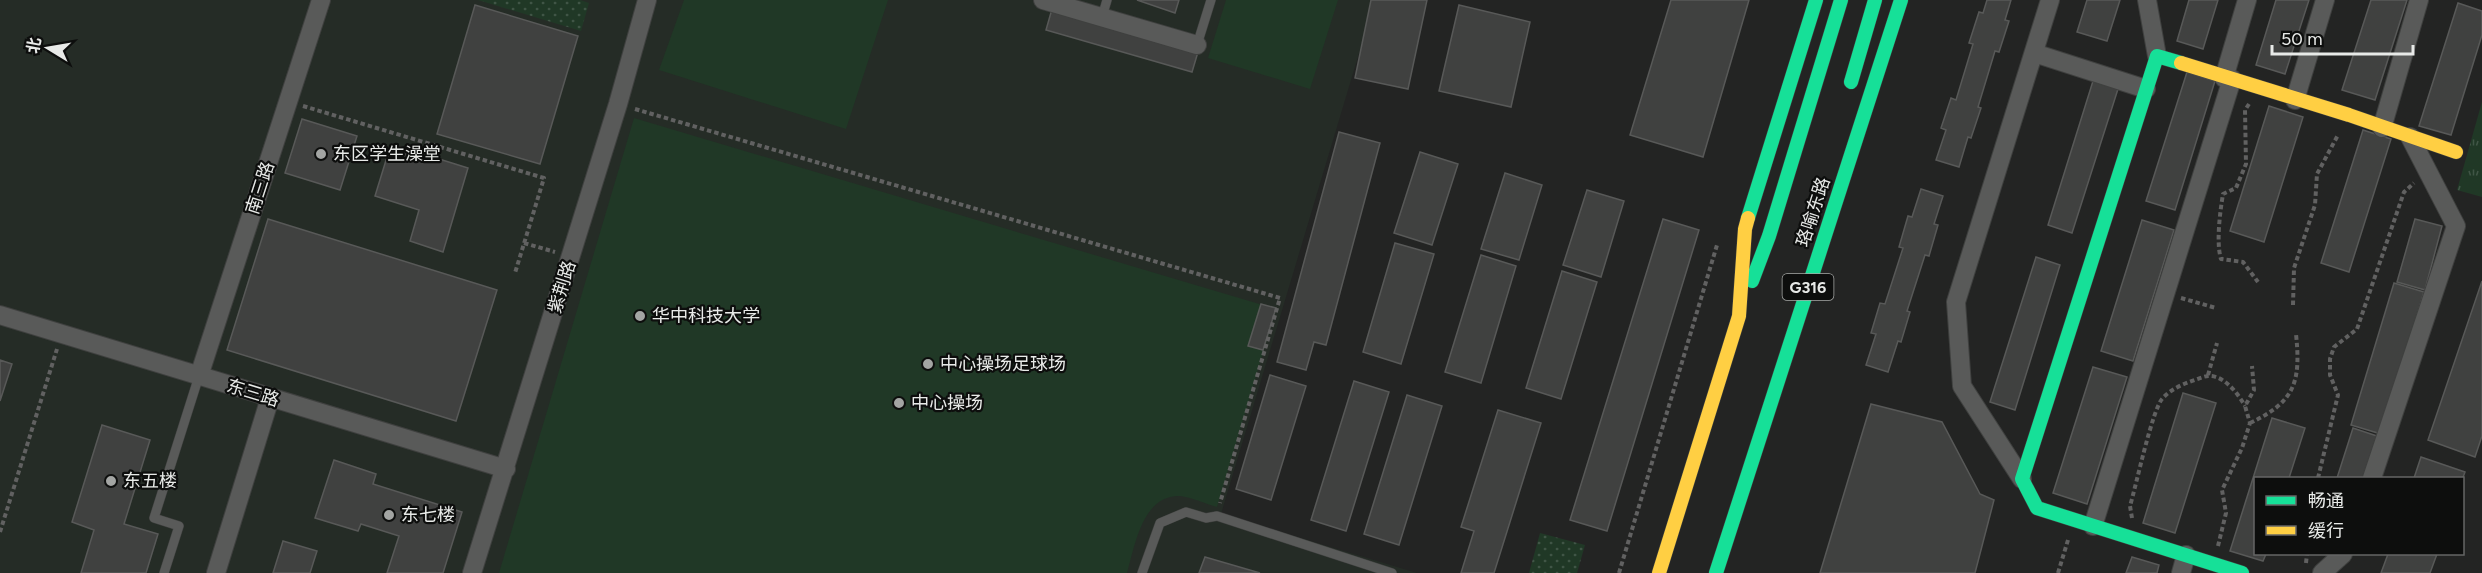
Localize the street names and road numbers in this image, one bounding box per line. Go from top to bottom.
street label: 南三路 [241,159,279,217]
street label: 珞喻东路 [1791,174,1835,250]
street label: 紫荆路 [544,258,580,316]
road number: G316 [1782,274,1834,300]
street label: 东三路 [224,375,282,411]

